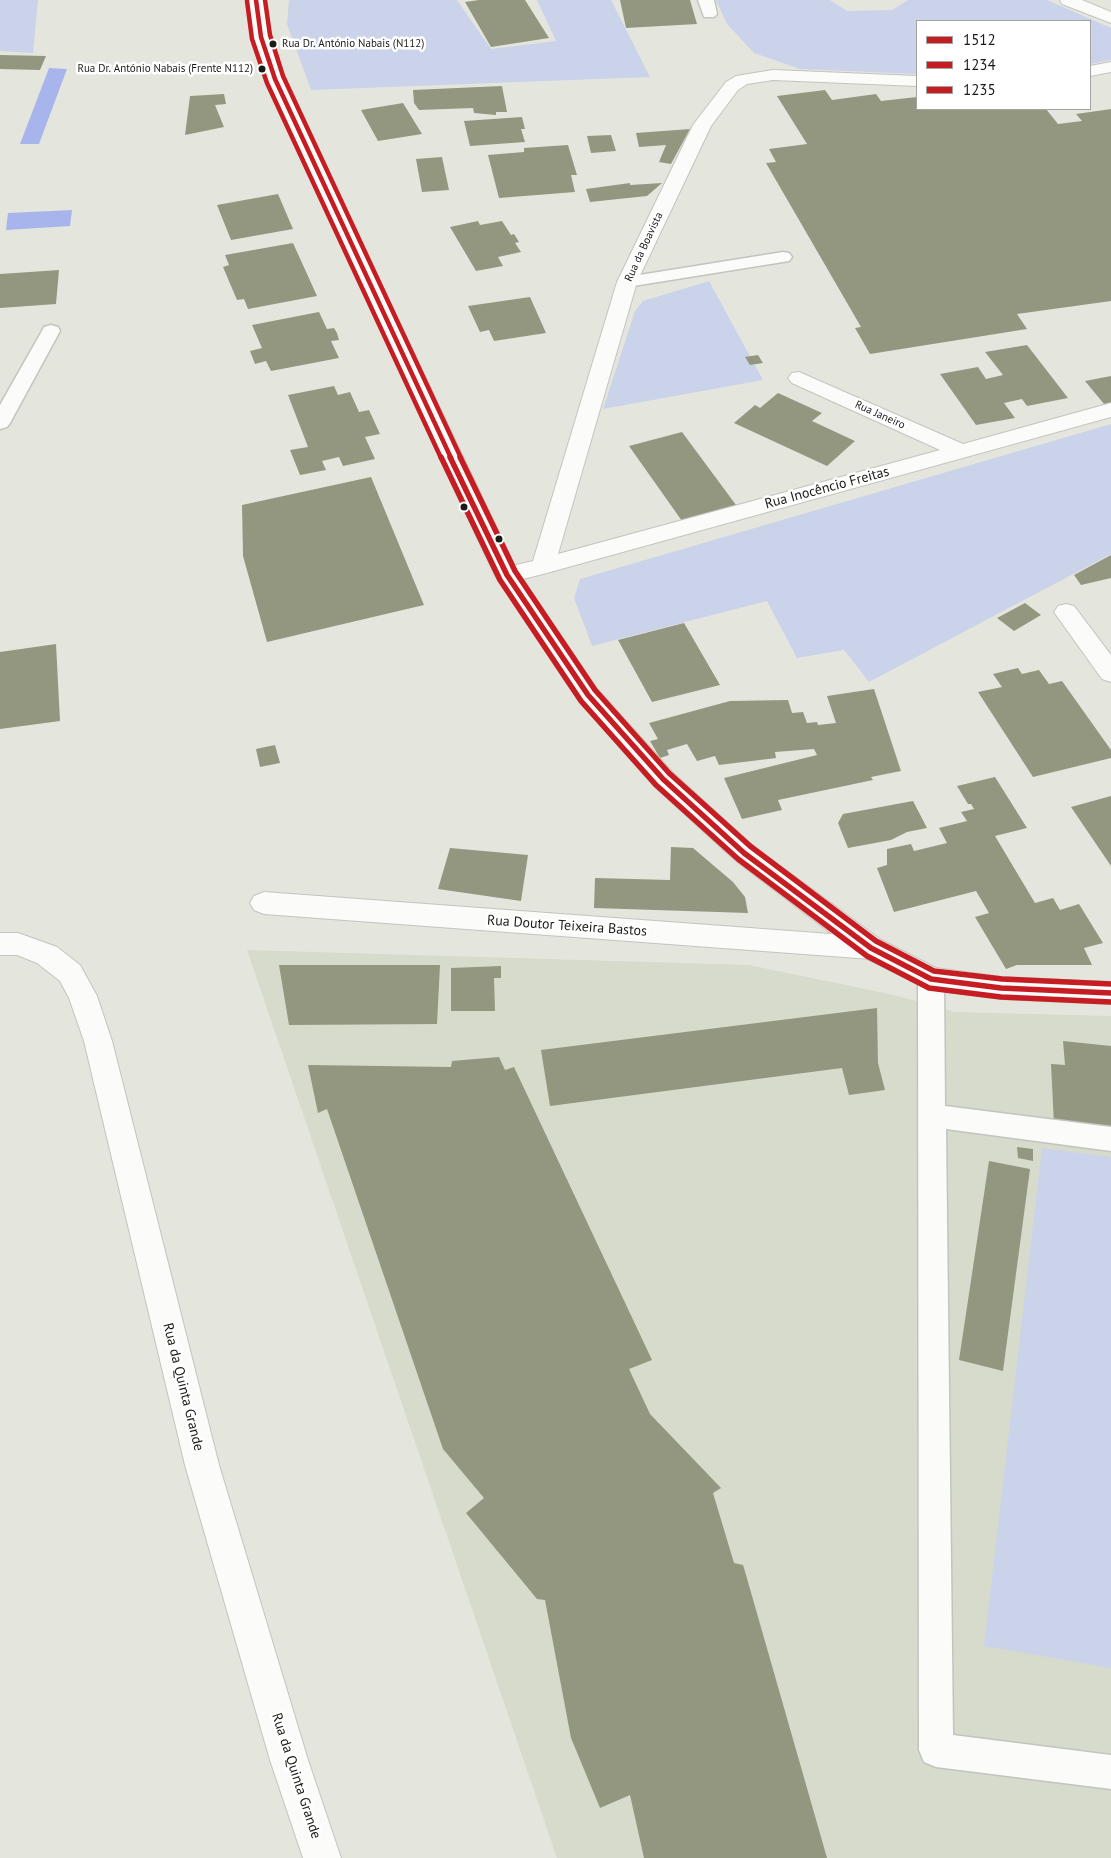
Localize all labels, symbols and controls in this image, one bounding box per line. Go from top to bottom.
legend [916,20,1091,110]
text: 1512 [963,30,996,49]
place label: Rua Dr. António Nabais (N112) [282,37,424,51]
marker: Rua Dr. António Nabais (N112) [268,39,278,49]
text: 1234 [963,55,996,74]
place label: Rua Dr. António Nabais (Frente N112) [77,62,253,76]
marker: Rua Dr. António Nabais (Frente N112) [257,64,267,74]
text: 1235 [963,80,996,99]
street label: Rua da Boavista [622,210,666,284]
street label: Rua Janeiro [853,398,907,432]
street label: Rua Inocêncio Freitas [763,463,891,513]
unlabelled marker [459,502,469,512]
unlabelled marker [494,534,504,544]
street label: Rua Doutor Teixeira Bastos [486,912,648,940]
street label: Rua da Quinta Grande [159,1321,207,1453]
street label: Rua da Quinta Grande [268,1711,324,1841]

